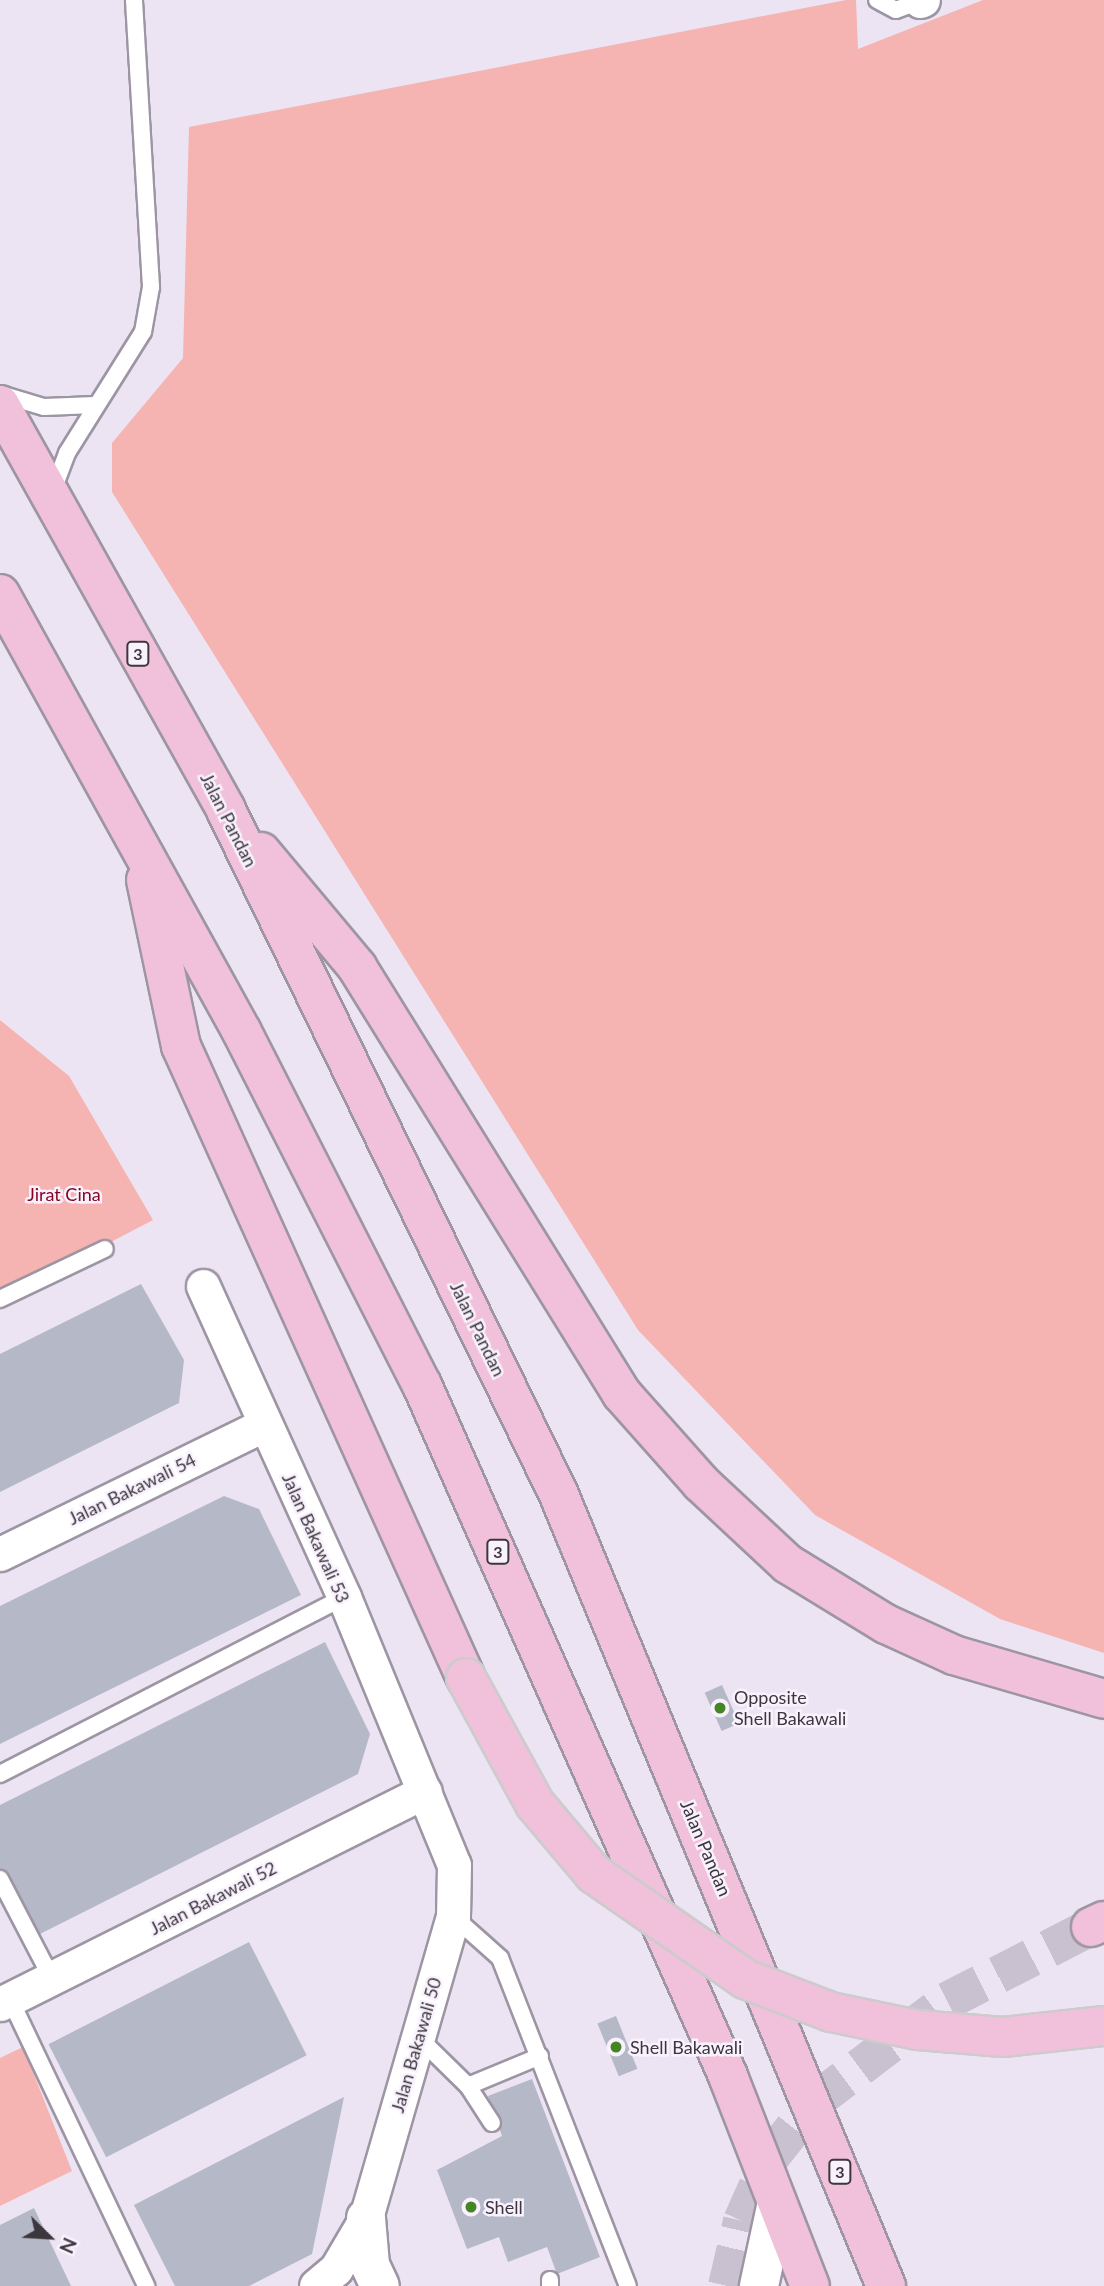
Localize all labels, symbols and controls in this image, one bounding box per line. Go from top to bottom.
road number: 3 [126,642,150,666]
street label: Jalan Pandan [196,769,262,871]
park label: Jirat Cina [27,1183,101,1205]
street label: Jalan Pandan [446,1278,510,1380]
street label: Jalan Bakawali 54 [65,1449,199,1529]
street label: Jalan Bakawali 53 [278,1470,354,1606]
road number: 3 [486,1540,510,1564]
place label: Opposite Shell Bakawali [734,1687,846,1730]
marker: Opposite Shell Bakawali [712,1700,728,1716]
street label: Jalan Pandan [676,1797,736,1899]
street label: Jalan Bakawali 52 [146,1857,280,1939]
street label: Jalan Bakawali 50 [386,1975,446,2115]
place label: Shell Bakawali [630,2036,742,2058]
marker: Shell Bakawali [608,2039,624,2055]
road number: 3 [828,2160,852,2184]
place label: Shell [485,2196,523,2218]
marker: Shell [463,2199,479,2215]
north arrow [14,2202,84,2272]
text: N [55,2234,82,2257]

